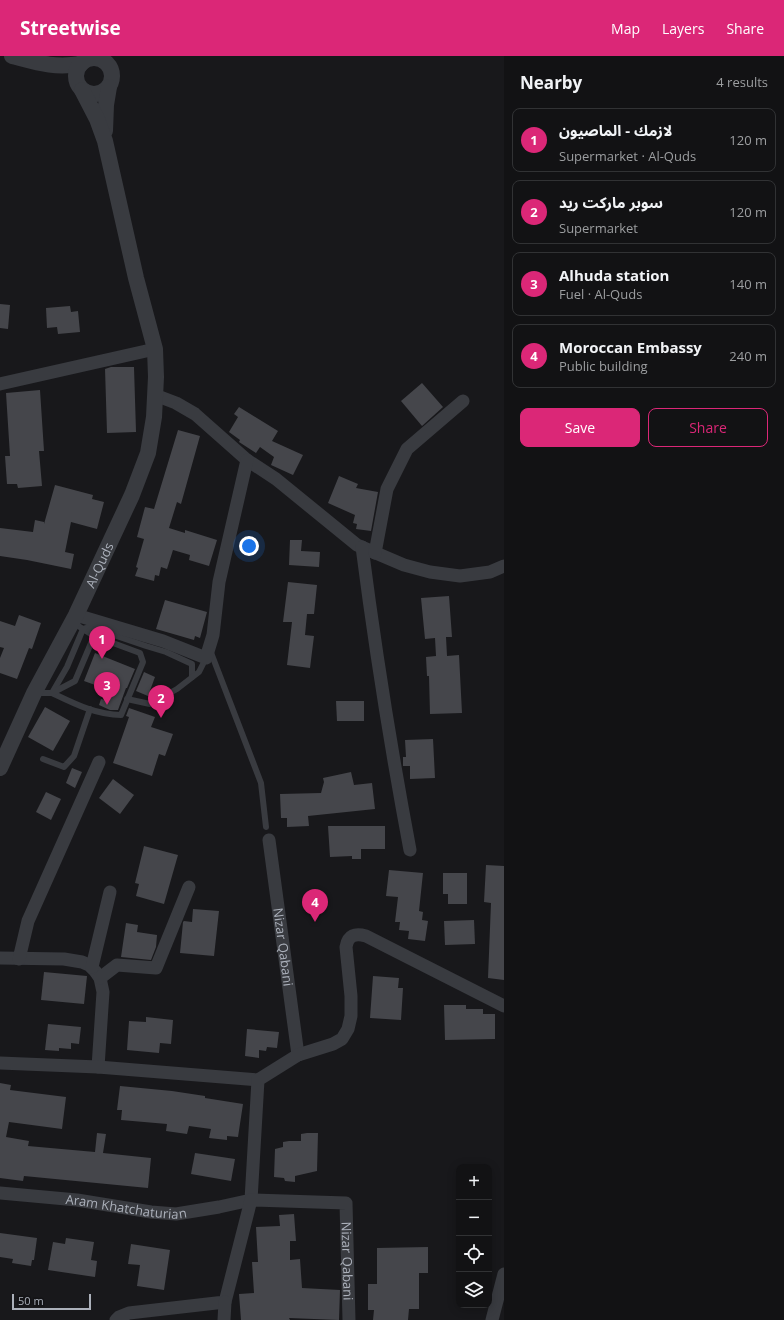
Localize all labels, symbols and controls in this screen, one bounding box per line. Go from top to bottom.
text: Streetwise [20,15,121,41]
text: Map [611,19,640,38]
text: Layers [662,19,704,38]
text: Share [726,19,764,38]
text: Nearby [520,71,582,94]
text: 4 results [716,73,768,91]
text: لازمك - الماصيون [559,120,672,140]
text: 1 [530,131,538,149]
text: 120 m [729,131,767,149]
text: Supermarket · Al-Quds [559,147,696,165]
text: سوبر ماركت ريد [559,192,663,212]
text: 2 [530,203,538,221]
text: 120 m [729,203,767,221]
text: Supermarket [559,219,638,237]
text: Alhuda station [559,265,669,285]
text: 3 [530,275,538,293]
text: 140 m [729,275,767,293]
text: Fuel · Al-Quds [559,285,642,303]
text: Moroccan Embassy [559,337,702,357]
text: 4 [530,347,538,365]
text: 240 m [729,347,767,365]
text: Public building [559,357,648,375]
button: Save [520,408,640,447]
button: Share [648,408,768,447]
your location [239,536,259,556]
street label: Al-Quds [81,540,118,591]
pin: 1 [89,626,115,659]
pin: 3 [94,672,120,705]
pin: 2 [148,685,174,718]
pin: 4 [302,889,328,922]
street label: Nizar Qabani [269,907,298,987]
map controls [456,1164,492,1308]
button: + [456,1164,492,1200]
street label: Aram Khatchaturian [65,1190,188,1223]
button: − [456,1200,492,1236]
street label: Nizar Qabani [337,1221,357,1301]
button: locate [456,1236,492,1272]
button: layers [456,1272,492,1308]
scale bar [12,1292,91,1311]
text: 50 m [18,1293,44,1308]

